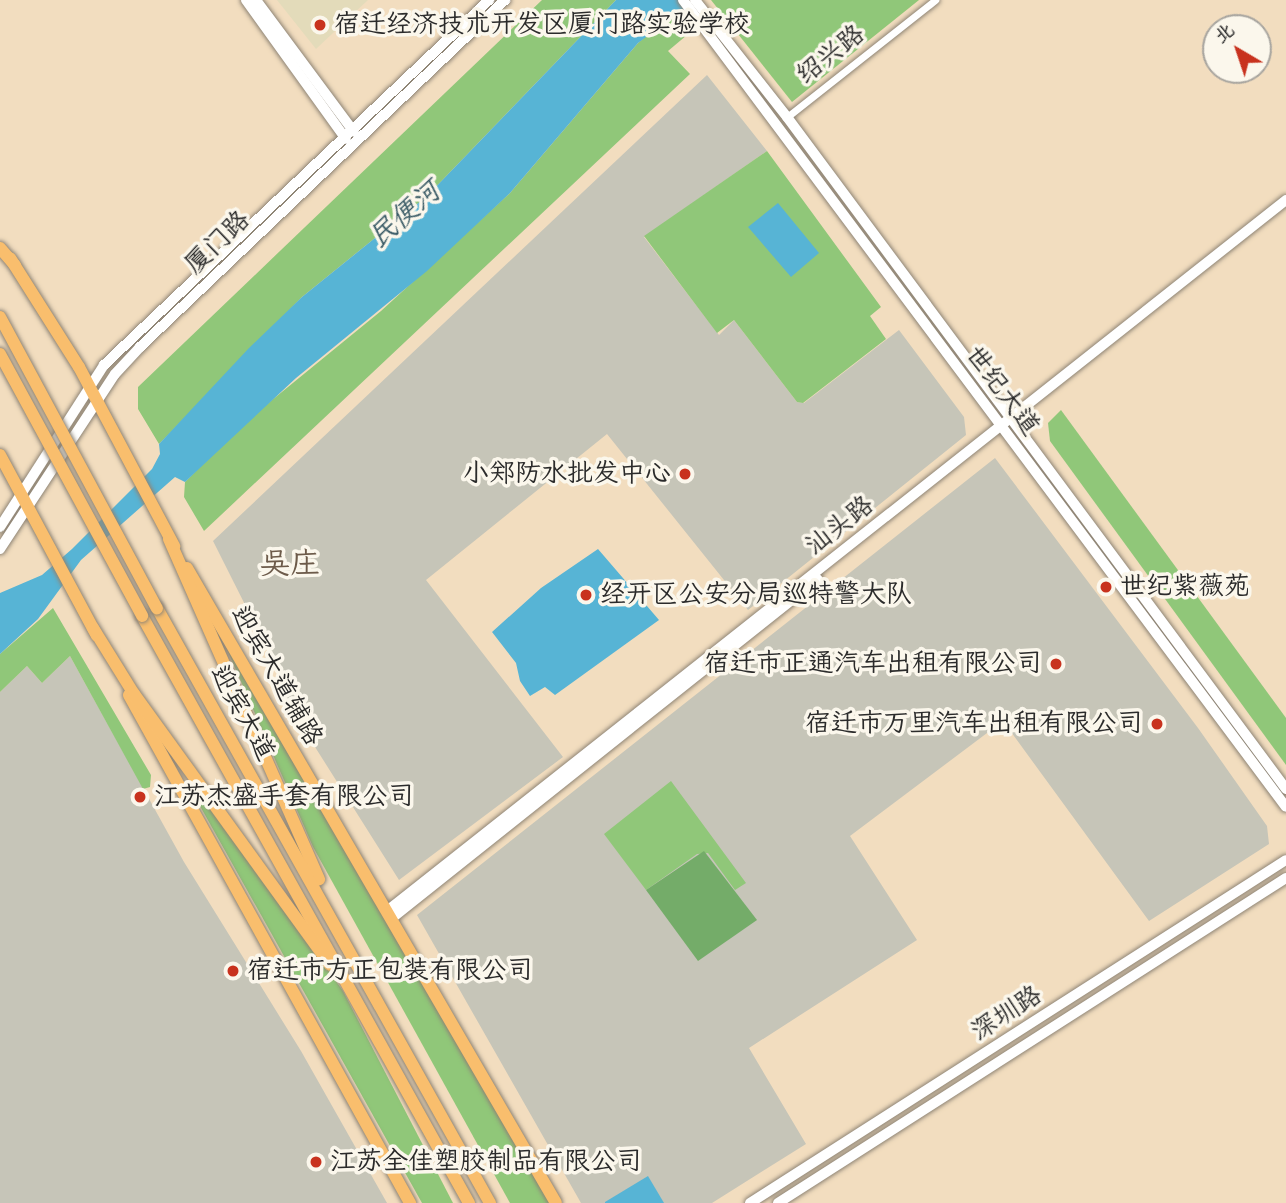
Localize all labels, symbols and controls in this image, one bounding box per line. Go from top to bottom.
place label: 宿迁经济技术开发区厦门路实验学校 [334,9,750,41]
north arrow [1202,14,1272,84]
marker: 宿迁经济技术开发区厦门路实验学校 [312,17,328,33]
text: 北 [1209,17,1241,50]
street label: 绍兴路 [791,19,871,91]
water label: 民便河 [362,175,448,255]
street label: 厦门路 [179,205,257,281]
street label: 世纪大道 [958,340,1046,442]
place label: 小郑防水批发中心 [463,458,671,490]
marker: 小郑防水批发中心 [677,466,693,482]
street label: 汕头路 [800,490,880,562]
district label: 吴庄 [260,546,320,582]
place label: 世纪紫薇苑 [1120,571,1250,603]
place label: 经开区公安分局巡特警大队 [600,579,912,611]
marker: 世纪紫薇苑 [1098,579,1114,595]
marker: 经开区公安分局巡特警大队 [578,587,594,603]
street label: 迎宾大道辅路 [223,601,329,751]
place label: 宿迁市正通汽车出租有限公司 [704,648,1042,680]
marker: 宿迁市正通汽车出租有限公司 [1048,656,1064,672]
street label: 迎宾大道 [203,660,281,766]
place label: 宿迁市万里汽车出租有限公司 [805,708,1143,740]
marker: 宿迁市万里汽车出租有限公司 [1149,716,1165,732]
place label: 江苏杰盛手套有限公司 [154,781,414,813]
marker: 江苏杰盛手套有限公司 [132,789,148,805]
place label: 宿迁市方正包装有限公司 [247,955,533,987]
marker: 宿迁市方正包装有限公司 [225,963,241,979]
street label: 深圳路 [966,980,1048,1048]
place label: 江苏全佳塑胶制品有限公司 [330,1146,642,1178]
marker: 江苏全佳塑胶制品有限公司 [308,1154,324,1170]

